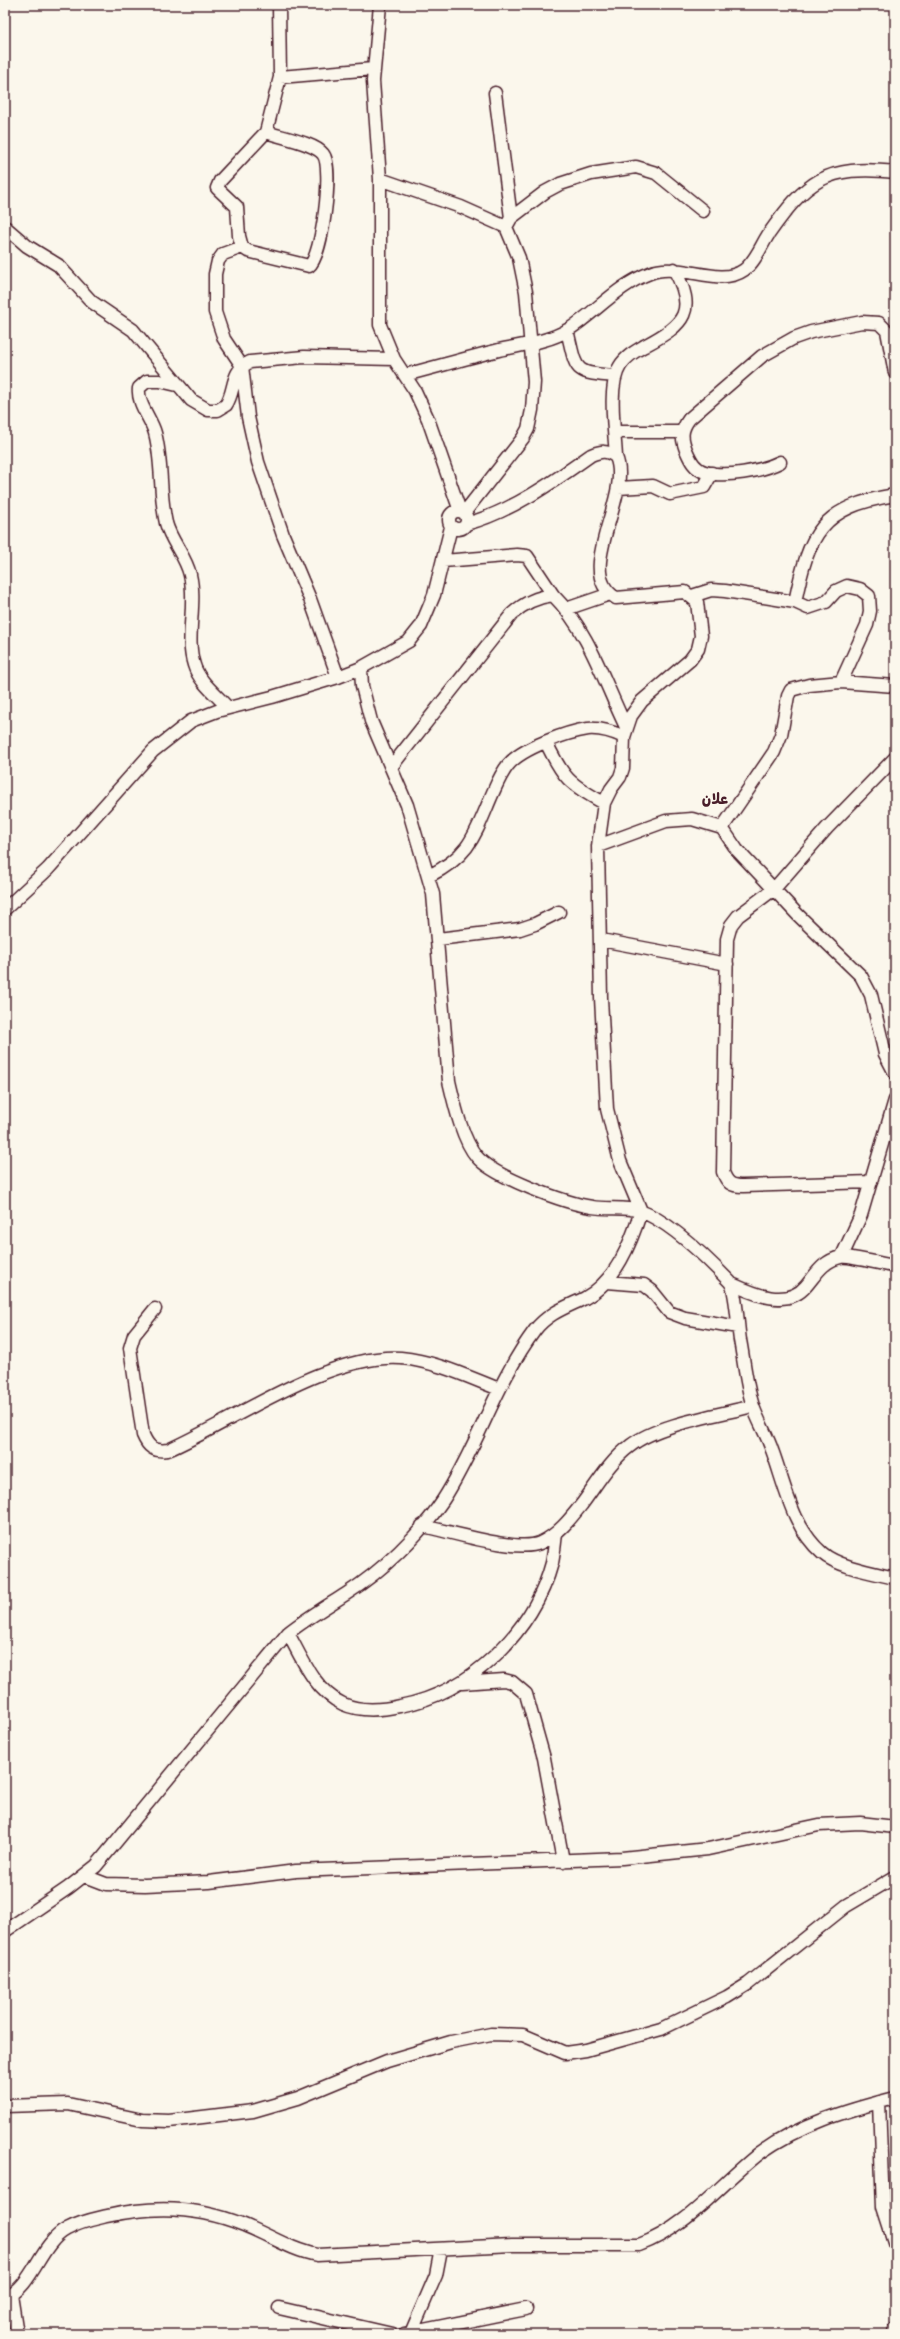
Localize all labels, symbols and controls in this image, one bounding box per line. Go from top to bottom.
district label: علان [702,790,728,808]

